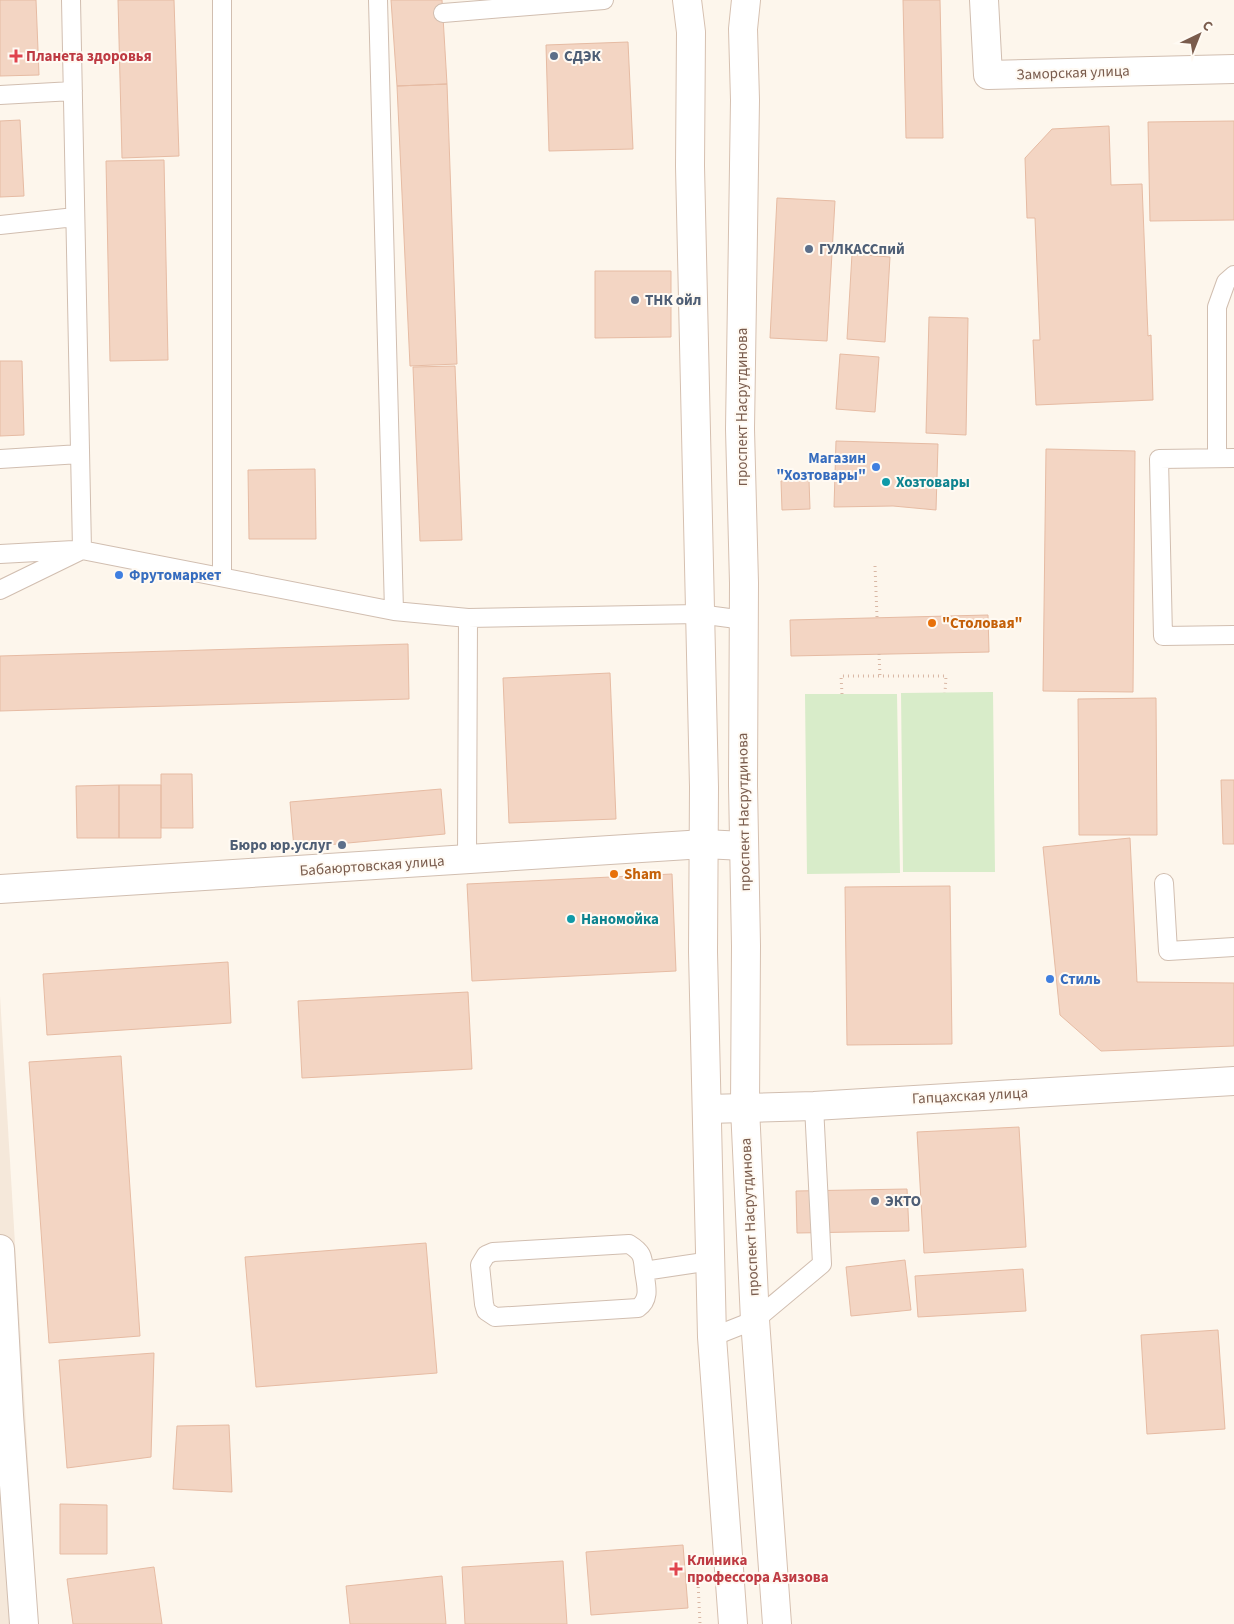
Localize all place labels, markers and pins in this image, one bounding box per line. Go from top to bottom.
place label: Планета здоровья [26,46,152,67]
place label: СДЭК [564,46,602,67]
marker: Планета здоровья [10,50,22,62]
marker: СДЭК [548,50,560,62]
place label: ГУЛКАССпий [819,239,905,260]
marker: ГУЛКАССпий [803,243,815,255]
place label: ТНК ойл [645,290,701,311]
marker: ТНК ойл [629,294,641,306]
place label: Магазин "Хозтовары" [776,448,866,486]
marker: Магазин "Хозтовары" [870,461,882,473]
place label: Хозтовары [896,472,970,493]
marker: Хозтовары [880,476,892,488]
place label: Фрутомаркет [129,565,221,586]
marker: Фрутомаркет [113,569,125,581]
place label: "Столовая" [942,613,1023,634]
marker: "Столовая" [926,617,938,629]
place label: Бюро юр.услуг [230,835,333,856]
marker: Бюро юр.услуг [336,839,348,851]
place label: Sham [624,864,662,885]
marker: Sham [608,868,620,880]
place label: Наномойка [581,909,659,930]
marker: Наномойка [565,913,577,925]
place label: Стиль [1060,969,1101,990]
marker: Стиль [1044,973,1056,985]
place label: ЭКТО [885,1191,921,1212]
marker: ЭКТО [869,1195,881,1207]
place label: Клиника профессора Азизова [687,1550,829,1588]
marker: Клиника профессора Азизова [669,1562,683,1576]

